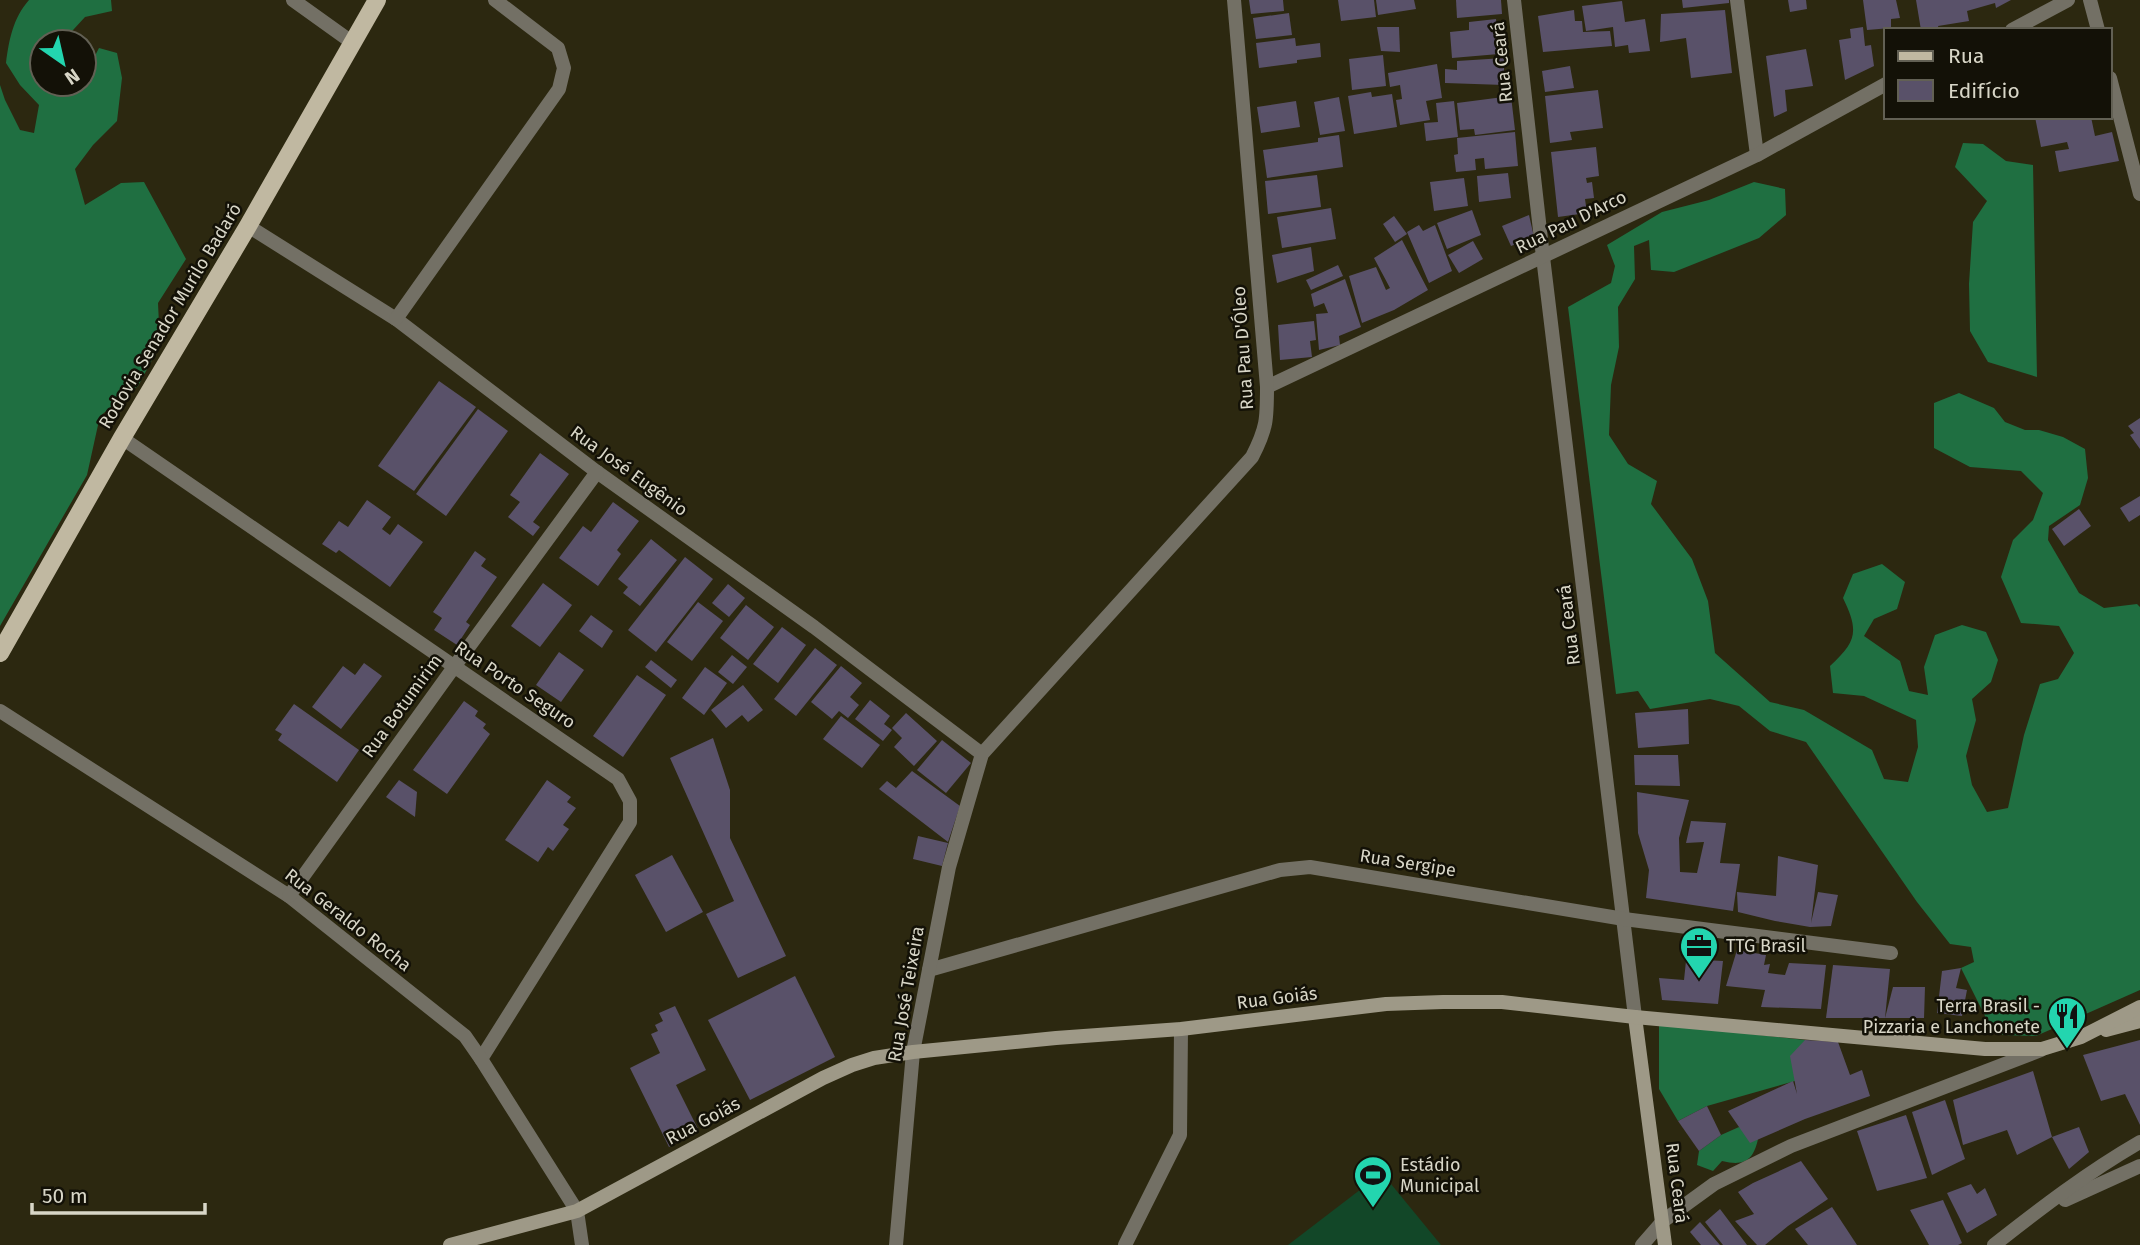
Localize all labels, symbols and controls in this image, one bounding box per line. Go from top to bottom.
street label: Rua Ceará [1487,20,1517,104]
north arrow [28,28,98,98]
legend [1884,28,2112,119]
text: Rua [1948,43,1984,69]
text: N [61,64,84,90]
text: Edifício [1948,78,2020,104]
street label: Rua Pau D'Arco [1512,186,1630,258]
street label: Rodovia Senador Murilo Badaró [94,199,246,433]
street label: Rua Pau D'Óleo [1228,285,1258,411]
street label: Rua José Eugênio [566,421,692,521]
street label: Rua Ceará [1553,583,1585,667]
street label: Rua Porto Seguro [450,636,580,734]
street label: Rua Botumirim [357,650,447,762]
street label: Rua Sergipe [1358,845,1458,881]
street label: Rua Geraldo Rocha [280,864,416,976]
street label: Rua José Teixeira [883,924,929,1064]
office icon: TTG Brasil [1678,925,1720,980]
place label: TTG Brasil [1726,935,1806,957]
street label: Rua Goiás [1236,982,1318,1014]
place label: Terra Brasil - Pizzaria e Lanchonete [1863,995,2040,1038]
restaurant icon: Terra Brasil - Pizzaria e Lanchonete [2046,995,2088,1050]
street label: Rua Goiás [662,1092,744,1150]
street label: Rua Ceará [1661,1141,1693,1225]
sports icon: Estádio Municipal [1352,1154,1394,1209]
place label: Estádio Municipal [1400,1154,1479,1197]
scale bar [32,1172,205,1216]
text: 50 m [42,1183,88,1209]

